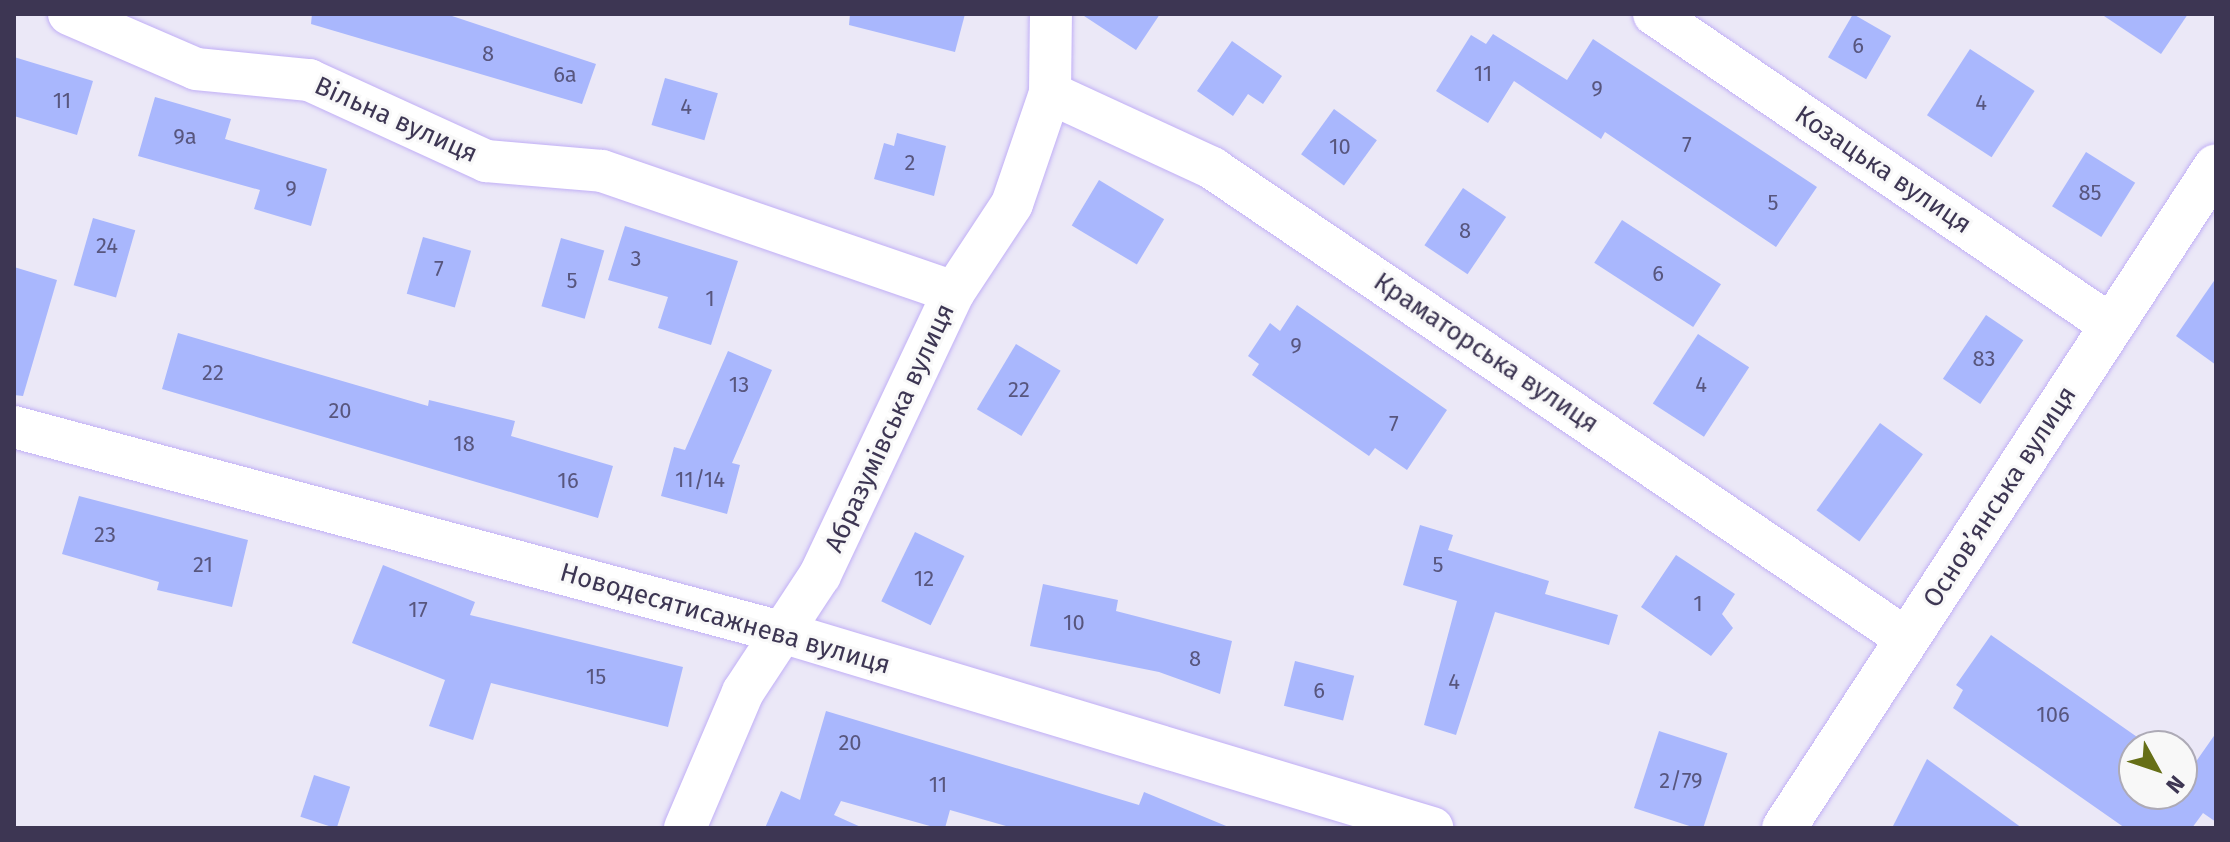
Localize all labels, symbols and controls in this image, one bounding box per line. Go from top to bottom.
house number: 6 [1852,33,1864,59]
house number: 8 [482,41,494,67]
house number: 11 [1474,61,1492,87]
house number: 6а [553,62,577,88]
street label: Вільна вулиця [310,70,482,170]
house number: 9 [1591,76,1603,102]
house number: 11 [53,88,71,114]
house number: 4 [1975,90,1987,116]
house number: 4 [680,94,692,120]
street label: Козацька вулиця [1789,99,1977,241]
house number: 9а [173,124,197,150]
house number: 7 [1682,132,1692,158]
house number: 10 [1329,134,1351,160]
house number: 2 [905,150,915,176]
house number: 9 [285,176,297,202]
house number: 85 [2078,180,2102,206]
house number: 5 [1767,190,1779,216]
house number: 8 [1459,218,1471,244]
house number: 24 [96,233,118,259]
house number: 3 [631,246,641,272]
house number: 7 [434,256,444,282]
house number: 6 [1652,261,1664,287]
street label: Краматорська вулиця [1368,266,1604,440]
house number: 5 [566,268,578,294]
house number: 1 [705,286,715,312]
street label: Абразумівська вулиця [819,299,961,557]
house number: 9 [1290,333,1302,359]
house number: 83 [1972,346,1996,372]
house number: 22 [202,360,224,386]
house number: 13 [729,372,749,398]
house number: 4 [1695,372,1707,398]
house number: 22 [1008,377,1030,403]
street label: Основ’янська вулиця [1917,381,2083,613]
house number: 20 [328,398,352,424]
house number: 7 [1389,411,1399,437]
house number: 18 [453,431,475,457]
house number: 11/14 [675,467,725,493]
house number: 16 [557,468,579,494]
house number: 23 [94,522,116,548]
house number: 21 [193,552,213,578]
house number: 5 [1432,552,1444,578]
street label: Новодесятисажнева вулиця [556,557,894,681]
house number: 12 [914,566,934,592]
house number: 1 [1693,591,1703,617]
house number: 17 [408,597,428,623]
house number: 10 [1063,610,1085,636]
house number: 8 [1189,646,1201,672]
house number: 15 [586,664,606,690]
house number: 4 [1448,669,1460,695]
house number: 6 [1313,678,1325,704]
house number: 106 [2036,702,2070,728]
house number: 20 [838,730,862,756]
north arrow [2118,730,2198,810]
house number: 2/79 [1659,768,1703,794]
text: N [2160,770,2190,799]
house number: 11 [929,772,947,798]

